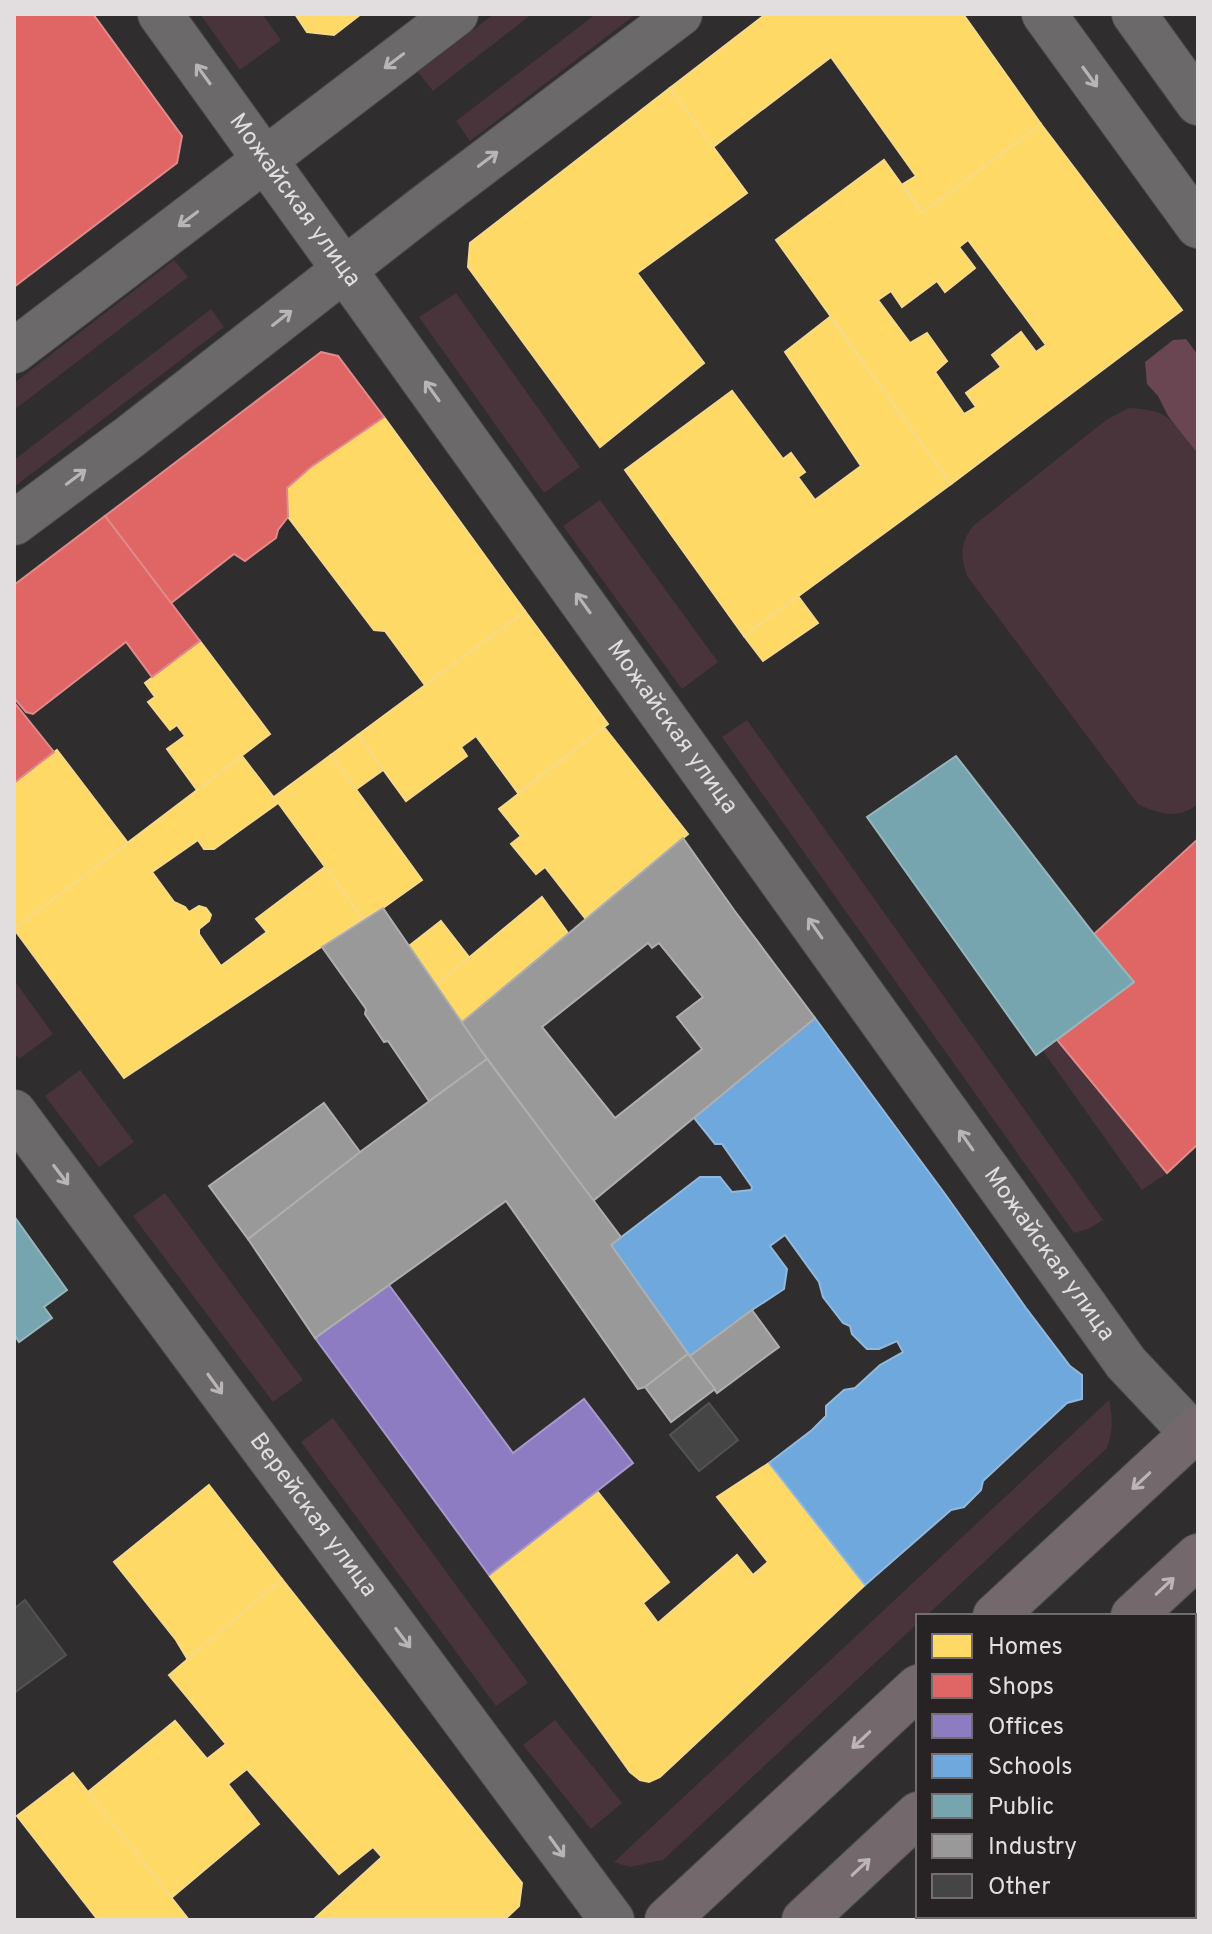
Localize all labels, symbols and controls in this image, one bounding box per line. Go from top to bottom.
one-way arrow [384,53,405,70]
one-way arrow [195,64,212,85]
one-way arrow [1081,66,1098,87]
street label: Можайская улица [222,108,367,293]
one-way arrow [477,151,498,168]
one-way arrow [177,210,199,227]
one-way arrow [271,309,292,326]
one-way arrow [424,381,440,403]
one-way arrow [65,468,87,485]
one-way arrow [575,593,592,614]
street label: Можайская улица [599,635,744,820]
one-way arrow [807,918,824,940]
one-way arrow [958,1130,974,1152]
street label: Можайская улица [976,1162,1121,1347]
one-way arrow [52,1164,69,1185]
one-way arrow [206,1373,223,1394]
street label: Верейская улица [242,1428,383,1604]
one-way arrow [1131,1471,1151,1490]
one-way arrow [1155,1577,1175,1595]
legend [916,1614,1196,1918]
one-way arrow [394,1627,411,1648]
text: Homes [988,1633,1063,1663]
text: Shops [988,1673,1054,1703]
text: Offices [988,1713,1064,1743]
one-way arrow [851,1731,871,1750]
text: Schools [988,1753,1073,1783]
text: Public [988,1793,1054,1823]
text: Industry [988,1833,1077,1863]
one-way arrow [549,1836,566,1857]
one-way arrow [851,1858,871,1877]
text: Other [988,1873,1050,1903]

